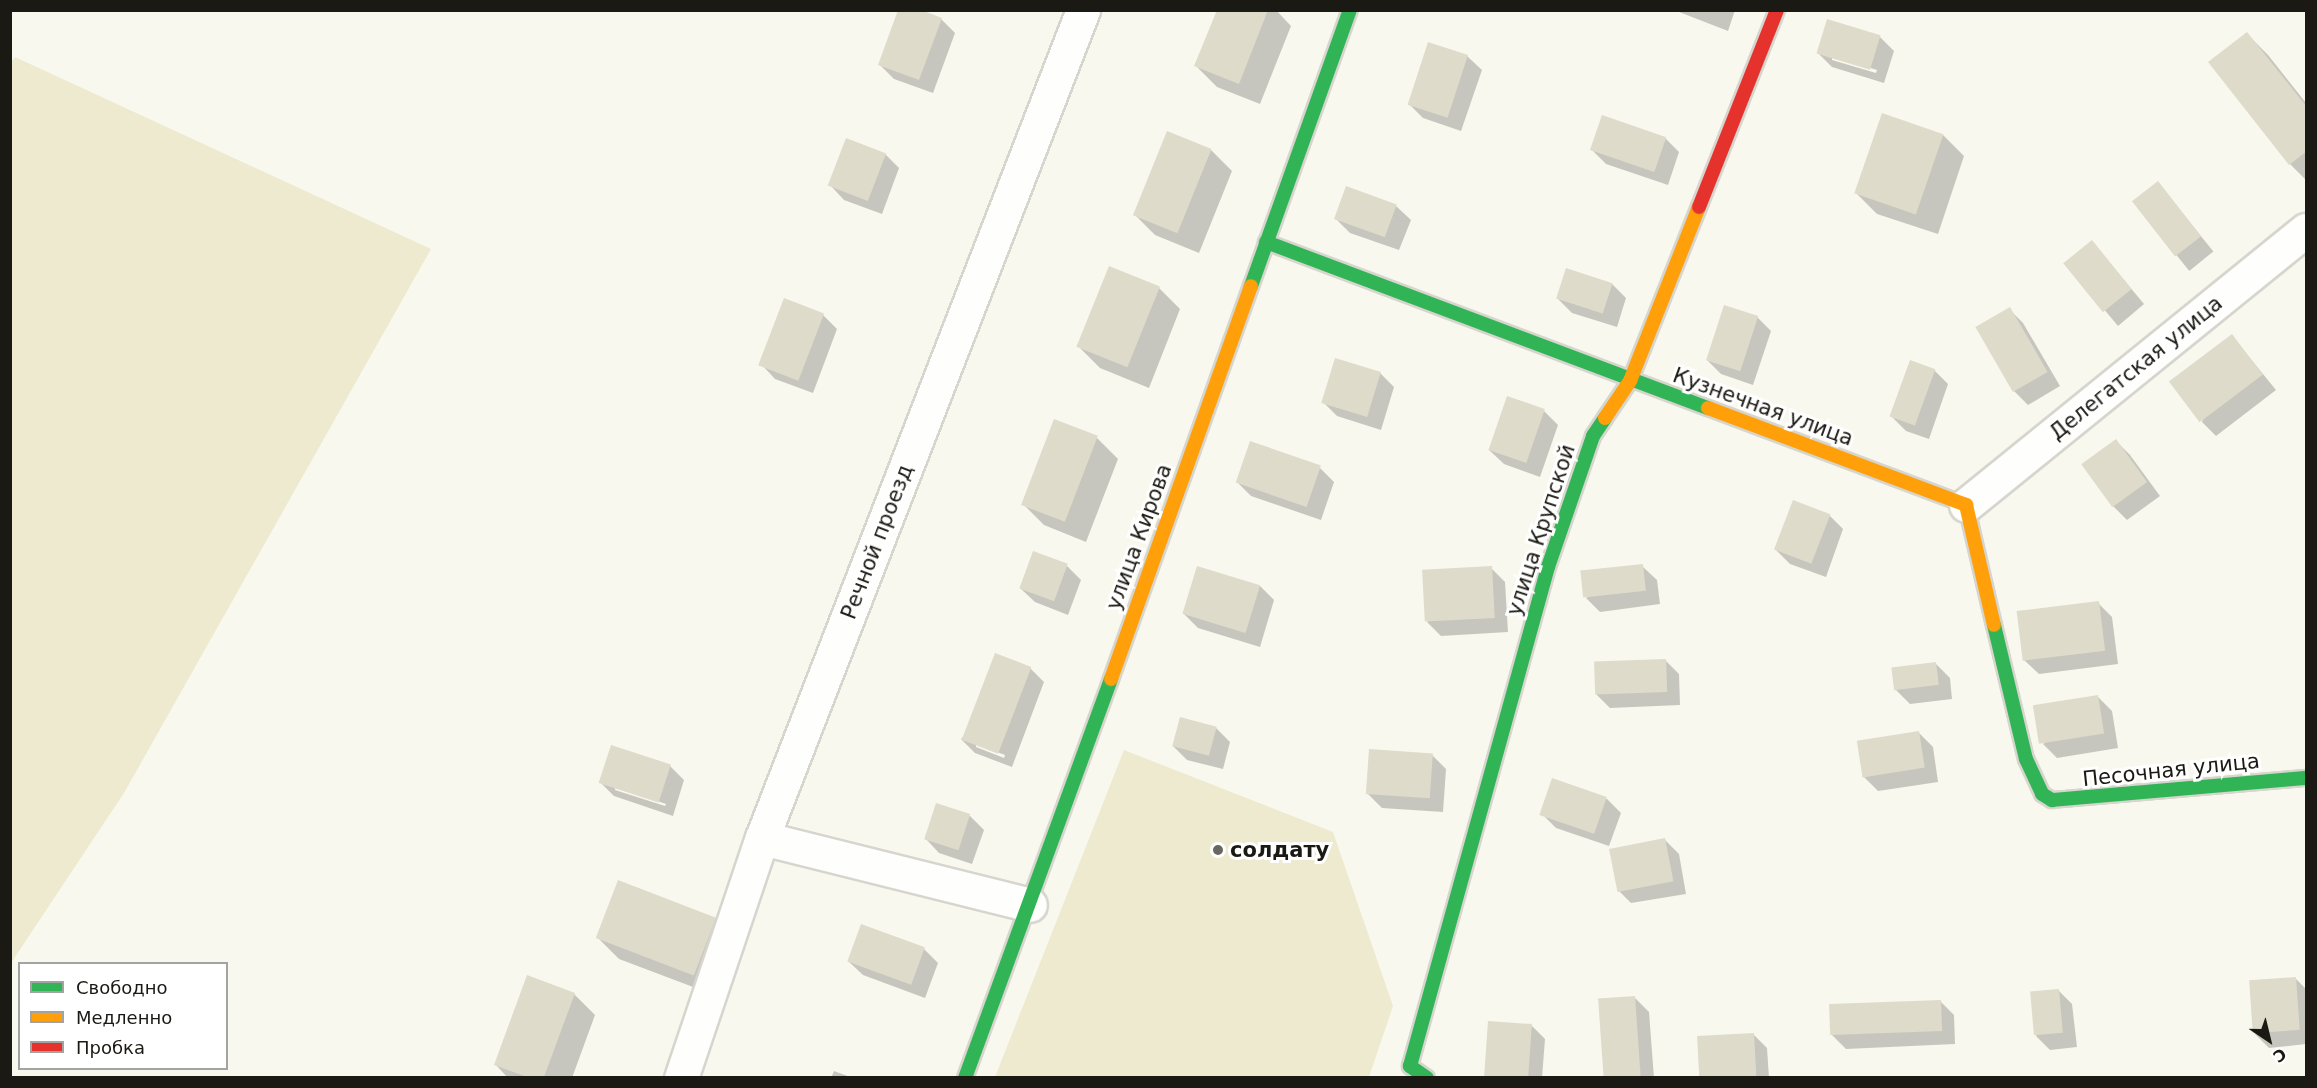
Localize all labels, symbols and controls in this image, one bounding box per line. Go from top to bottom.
street label: Делегатская улица [2045,291,2227,445]
street label: Кузнечная улица [1669,363,1857,451]
street label: улица Крупской [1501,441,1581,619]
street label: Речной проезд [836,461,918,623]
street label: улица Кирова [1101,461,1177,613]
street label: Песочная улица [2081,748,2261,792]
place label: солдату [1230,837,1329,863]
marker: солдату [1211,843,1225,857]
legend [18,962,228,1070]
text: Свободно [76,977,168,998]
text: Медленно [76,1007,172,1028]
north arrow [2239,1010,2299,1070]
text: Пробка [76,1037,145,1058]
text: С [2269,1044,2290,1066]

